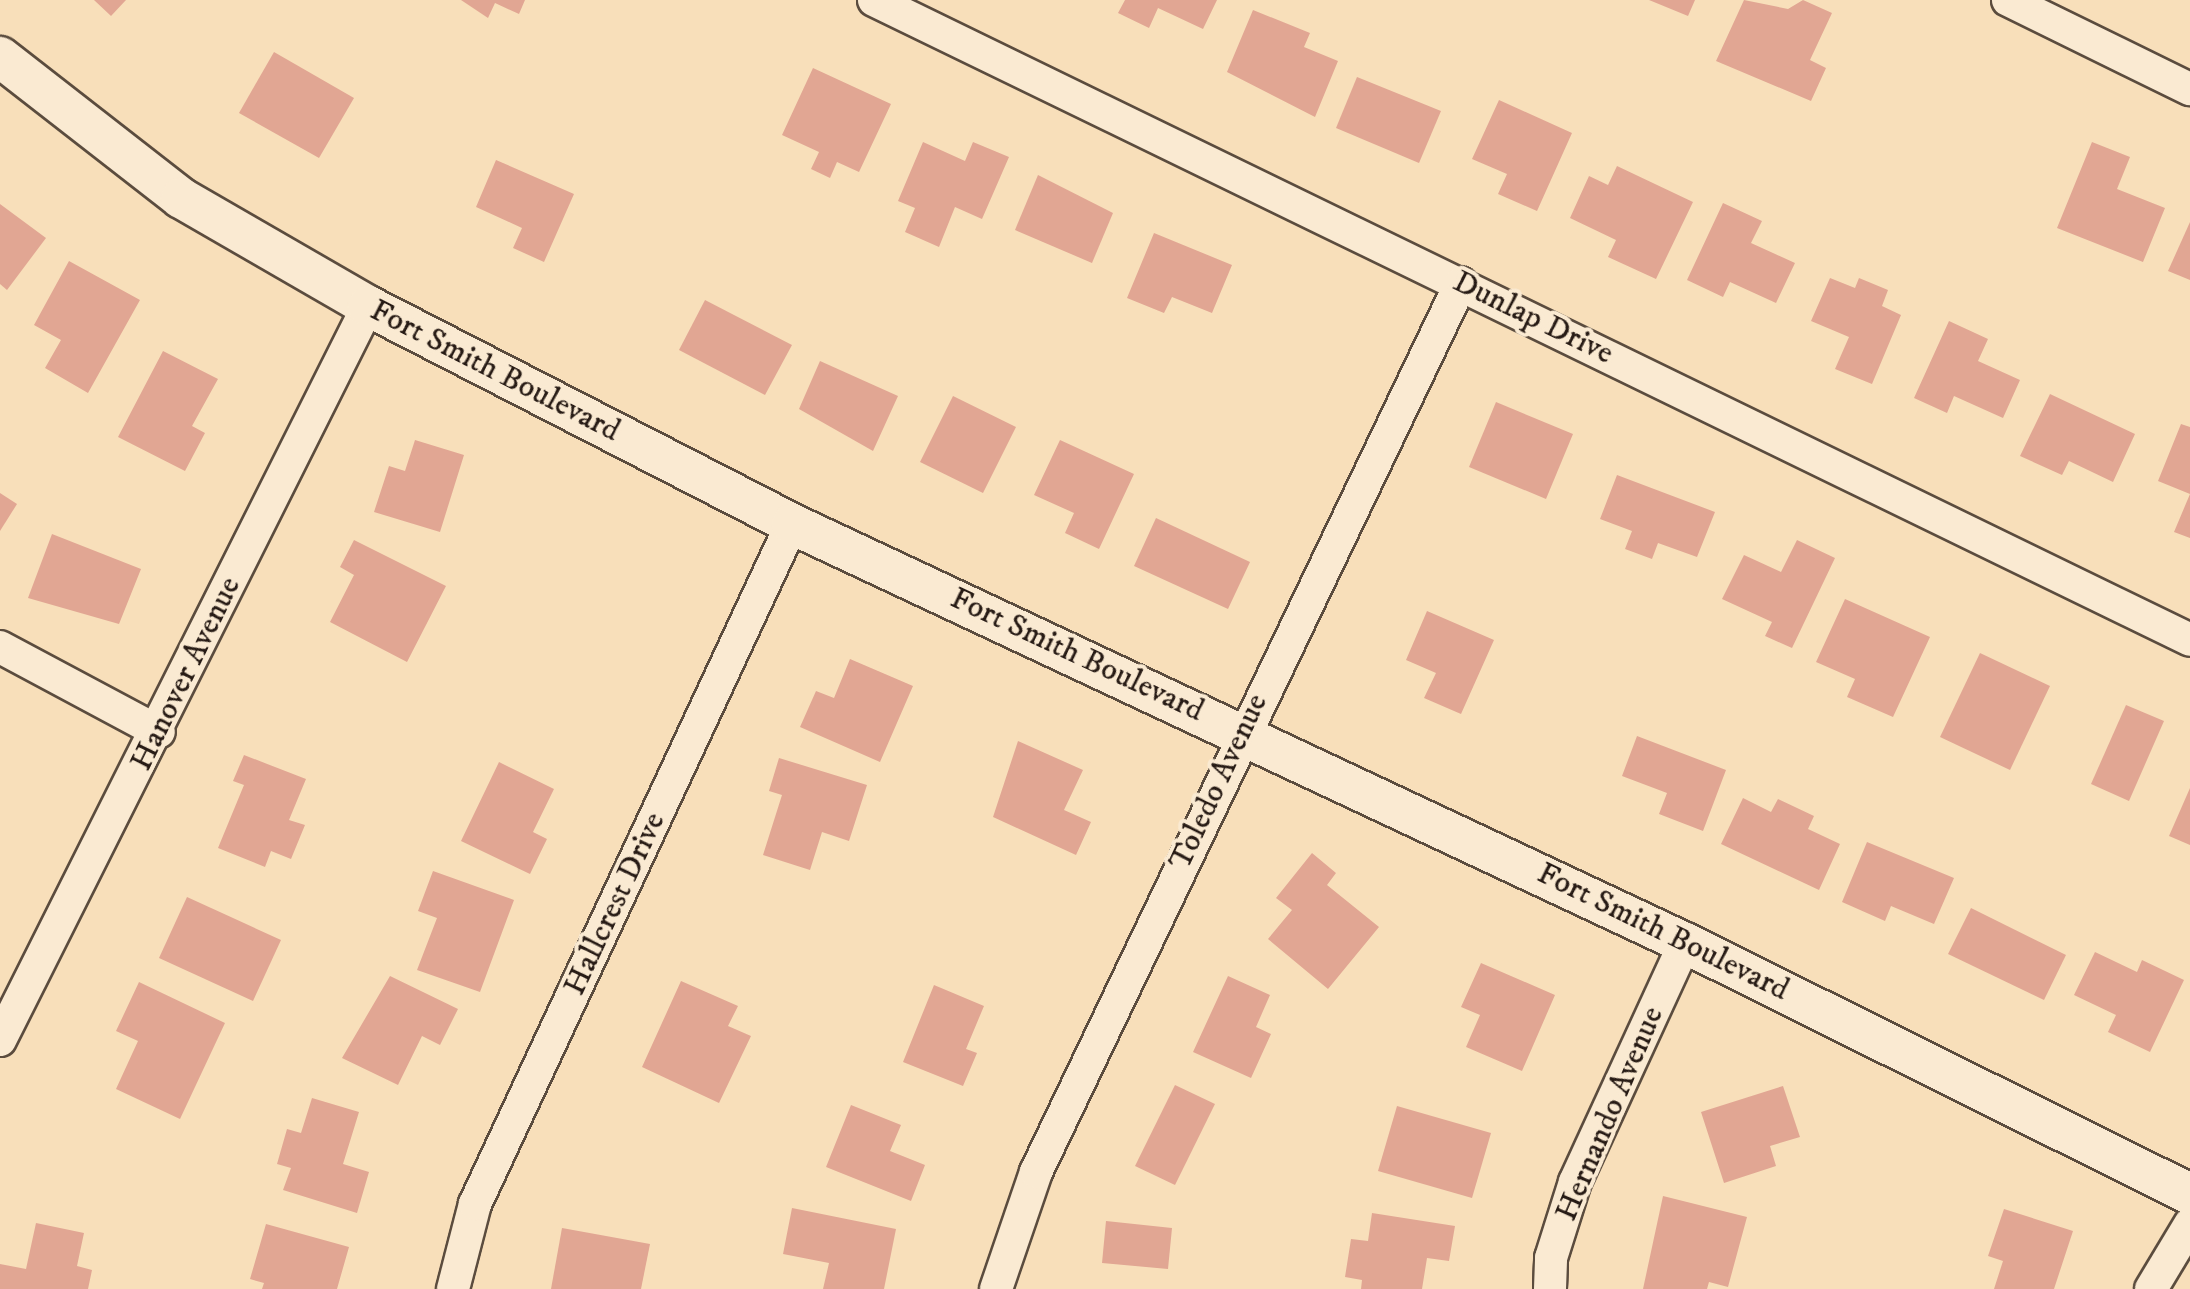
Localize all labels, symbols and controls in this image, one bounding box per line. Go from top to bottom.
street label: Dunlap Drive [1447,263,1619,373]
street label: Fort Smith Boulevard [364,291,626,451]
street label: Hanover Avenue [123,571,249,777]
street label: Fort Smith Boulevard [944,579,1210,731]
street label: Toledo Avenue [1162,688,1276,876]
street label: Hallcrest Drive [556,806,674,1002]
street label: Fort Smith Boulevard [1531,854,1795,1010]
street label: Hernando Avenue [1548,1001,1672,1227]

